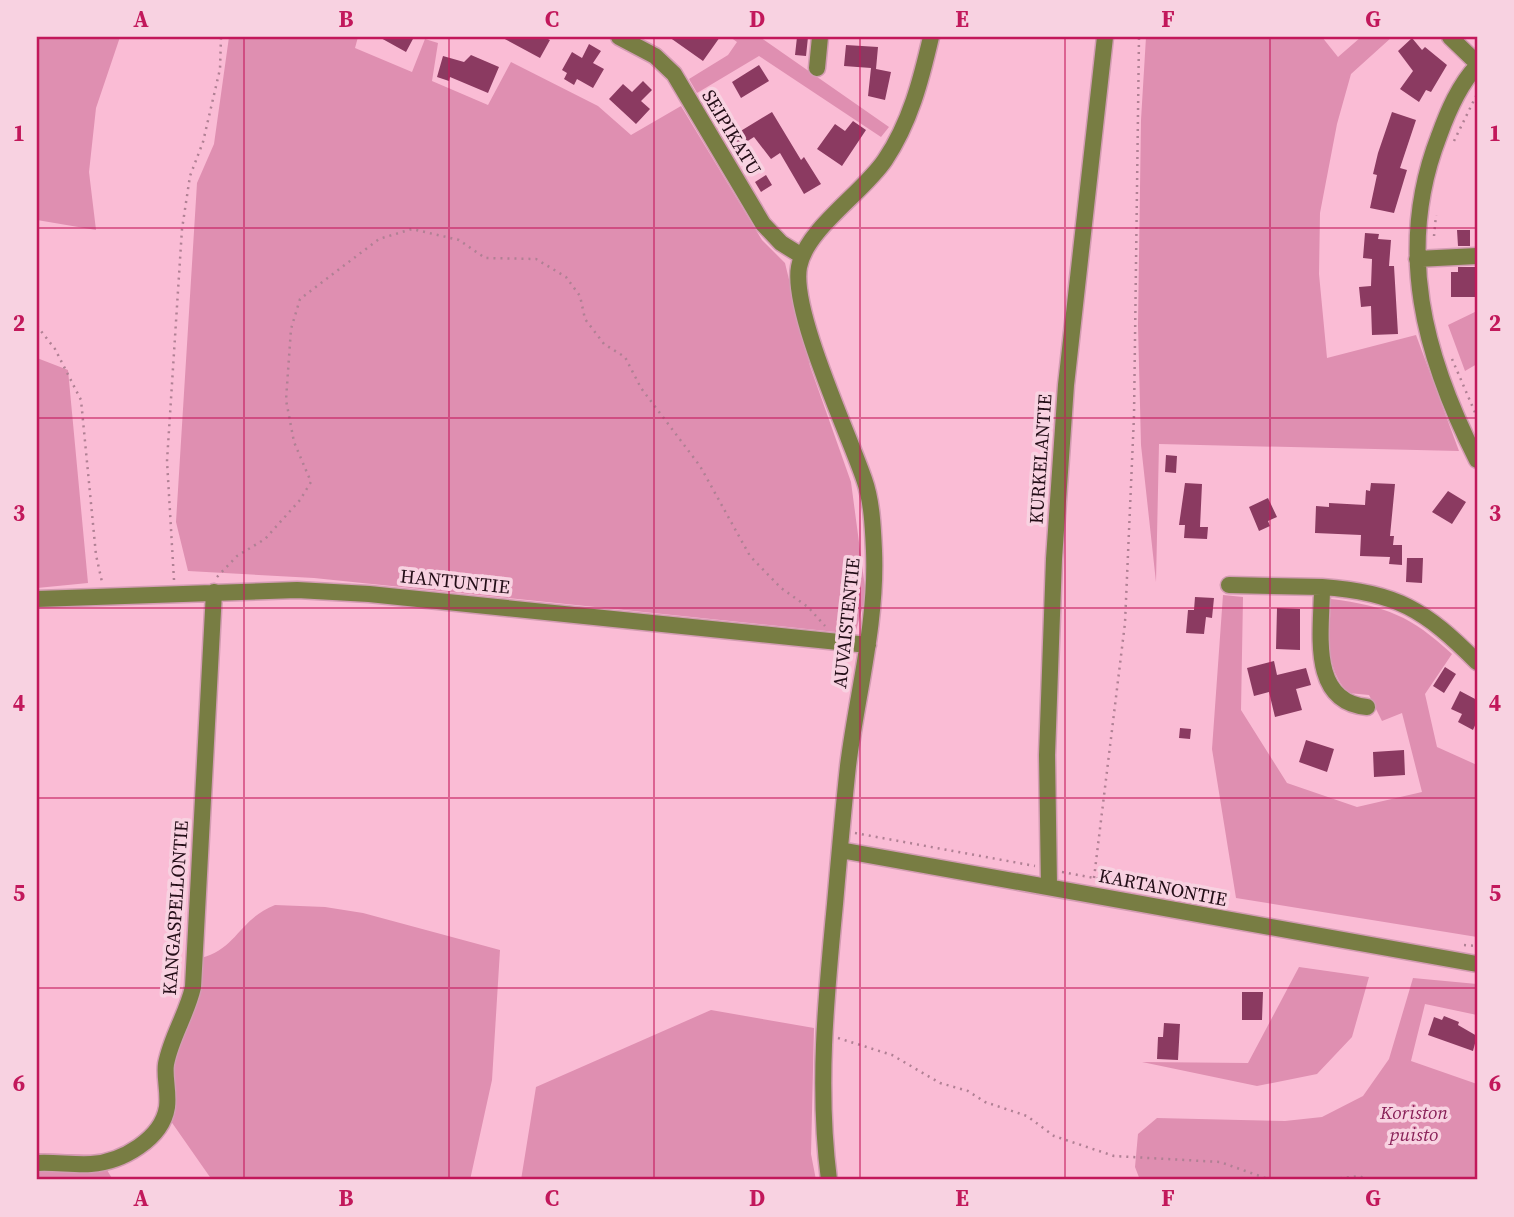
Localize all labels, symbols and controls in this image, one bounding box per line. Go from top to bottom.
text: A [133,3,149,35]
text: B [339,3,354,35]
text: C [545,3,559,35]
text: D [749,3,765,35]
text: E [955,3,969,35]
text: F [1161,3,1175,35]
text: G [1365,3,1381,35]
street label: SEIPIKATU [696,84,768,180]
text: 1 [13,117,25,149]
text: 1 [1489,117,1501,149]
text: 2 [13,307,25,339]
text: 2 [1489,307,1501,339]
street label: KURKELANTIE [1022,393,1058,525]
text: 3 [13,497,25,529]
text: 3 [1489,497,1501,529]
street label: AUVAISTENTIE [826,556,866,690]
street label: HANTUNTIE [399,562,511,600]
text: 4 [13,687,25,719]
text: 4 [1489,687,1501,719]
street label: KANGASPELLONTIE [156,820,194,996]
street label: KARTANONTIE [1097,862,1229,912]
text: 5 [13,877,25,909]
text: 5 [1489,877,1501,909]
text: 6 [13,1067,25,1099]
text: 6 [1489,1067,1501,1099]
park label: Koriston puisto [1379,1099,1448,1147]
text: A [133,1182,149,1214]
text: B [339,1182,354,1214]
text: C [545,1182,559,1214]
text: D [749,1182,765,1214]
text: E [955,1182,969,1214]
text: F [1161,1182,1175,1214]
text: G [1365,1182,1381,1214]

